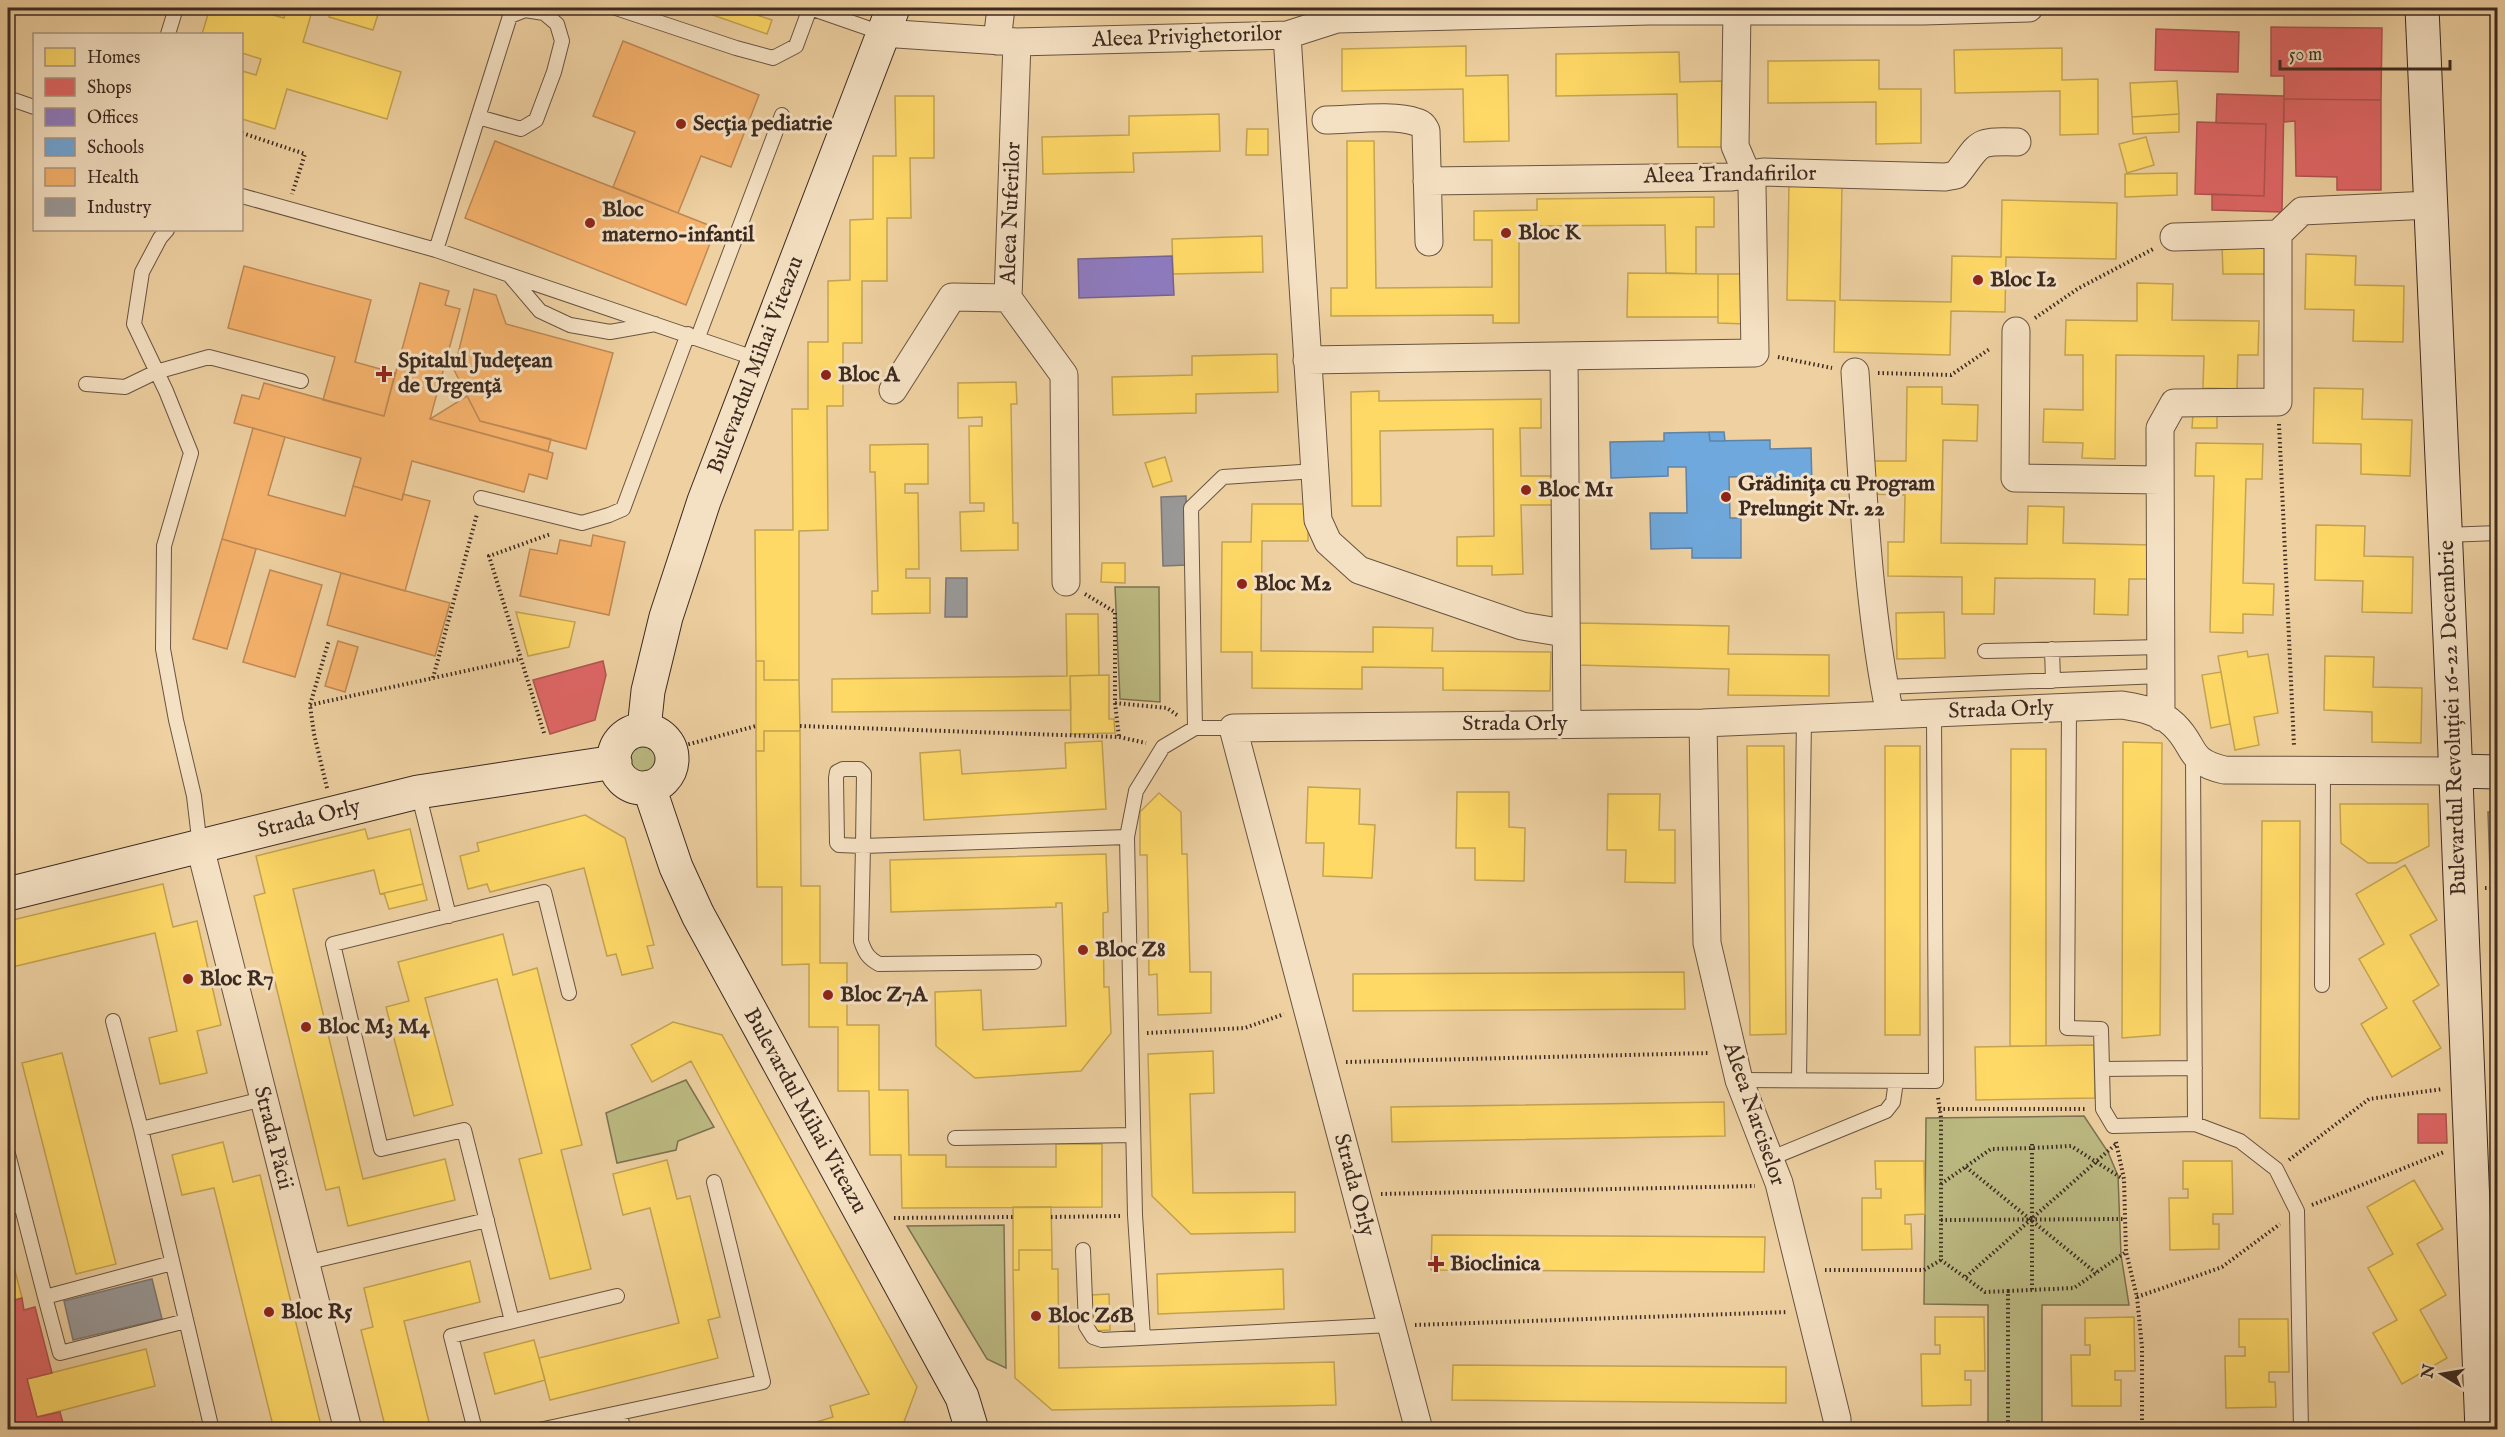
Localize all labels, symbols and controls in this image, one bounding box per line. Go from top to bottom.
street label: Aleea Privighetorilor [1090,20,1283,54]
legend [33,33,243,231]
scale bar [2280,33,2450,71]
text: 50 m [2289,44,2322,67]
text: Homes [87,47,140,70]
text: Shops [87,77,132,100]
text: Offices [87,107,138,130]
place label: Secția pediatrie [693,110,832,138]
marker: Secția pediatrie [674,117,688,131]
text: Schools [87,137,144,160]
street label: Aleea Nuferilor [994,141,1027,286]
street label: Aleea Trandafirilor [1642,159,1817,191]
text: Health [87,167,139,190]
place label: Bloc materno-infantil [602,196,755,249]
text: Industry [87,197,151,220]
marker: Bloc materno-infantil [583,216,597,230]
place label: Bloc K [1518,219,1582,247]
marker: Bloc K [1499,226,1513,240]
street label: Bulevardul Mihai Viteazu [702,252,810,478]
place label: Bloc I2 [1990,266,2056,294]
marker: Bloc I2 [1971,273,1985,287]
place label: Spitalul Județean de Urgență [398,347,553,400]
place label: Bloc A [838,361,901,389]
marker: Spitalul Județean de Urgență [375,365,393,383]
marker: Bloc A [819,368,833,382]
place label: Grădinița cu Program Prelungit Nr. 22 [1738,470,1935,523]
place label: Bloc M1 [1538,476,1613,504]
marker: Bloc M1 [1519,483,1533,497]
marker: Grădinița cu Program Prelungit Nr. 22 [1719,490,1733,504]
street label: Bulevardul Revoluției 16-22 Decembrie [2433,540,2473,896]
place label: Bloc M2 [1254,570,1332,598]
marker: Bloc M2 [1235,577,1249,591]
street label: Strada Orly [1948,694,2054,726]
street label: Strada Orly [1462,710,1568,738]
street label: Strada Orly [254,793,364,845]
place label: Bloc Z8 [1095,936,1166,964]
marker: Bloc Z8 [1076,943,1090,957]
place label: Bloc R7 [200,965,273,993]
marker: Bloc R7 [181,972,195,986]
place label: Bloc Z7A [840,981,928,1009]
marker: Bloc Z7A [821,988,835,1002]
street label: Bulevardul Mihai Viteazu [737,1003,873,1219]
place label: Bloc M3 M4 [318,1013,431,1041]
marker: Bloc M3 M4 [299,1020,313,1034]
street label: Aleea Narciselor [1716,1037,1792,1190]
street label: Strada Păcii [247,1083,299,1193]
street label: Strada Orly [1327,1130,1381,1240]
place label: Bioclinica [1450,1250,1541,1278]
marker: Bioclinica [1427,1255,1445,1273]
place label: Bloc R5 [281,1298,352,1326]
place label: Bloc Z6B [1048,1302,1134,1330]
marker: Bloc R5 [262,1305,276,1319]
marker: Bloc Z6B [1029,1309,1043,1323]
north arrow [2412,1344,2472,1404]
text: N [2418,1363,2440,1381]

